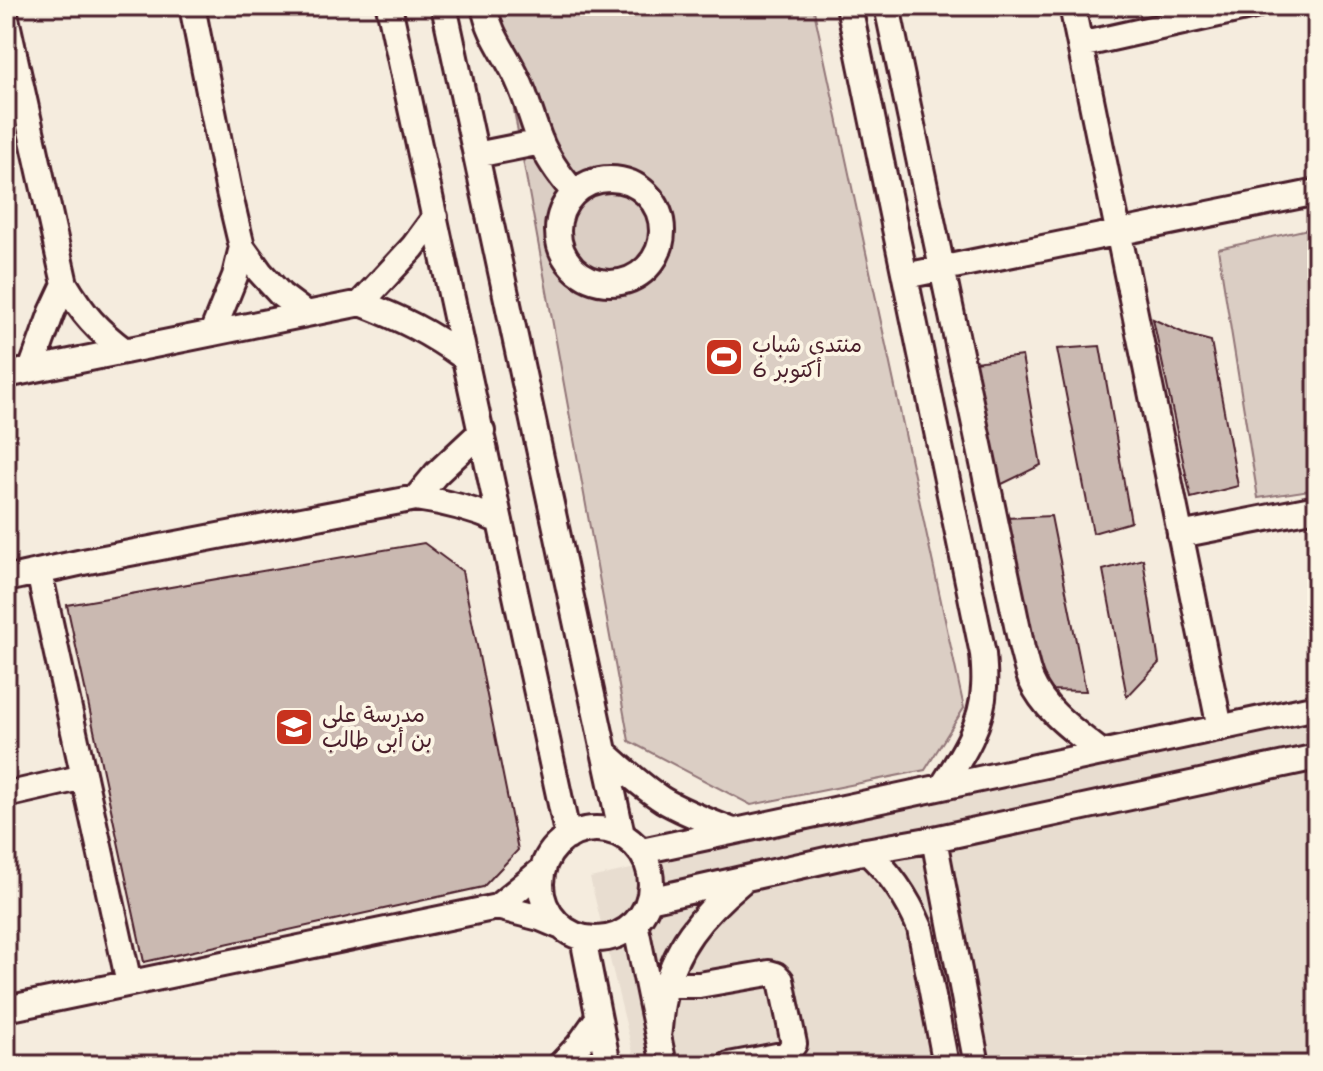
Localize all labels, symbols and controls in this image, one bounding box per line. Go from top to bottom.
place label: منتدى شباب 6 أكتوبر [752,330,862,384]
sports icon: منتدى شباب 6 أكتوبر [703,336,745,378]
place label: مدرسة على بن أبى طالب [322,700,432,754]
school or university icon: مدرسة على بن أبى طالب [273,706,315,748]

